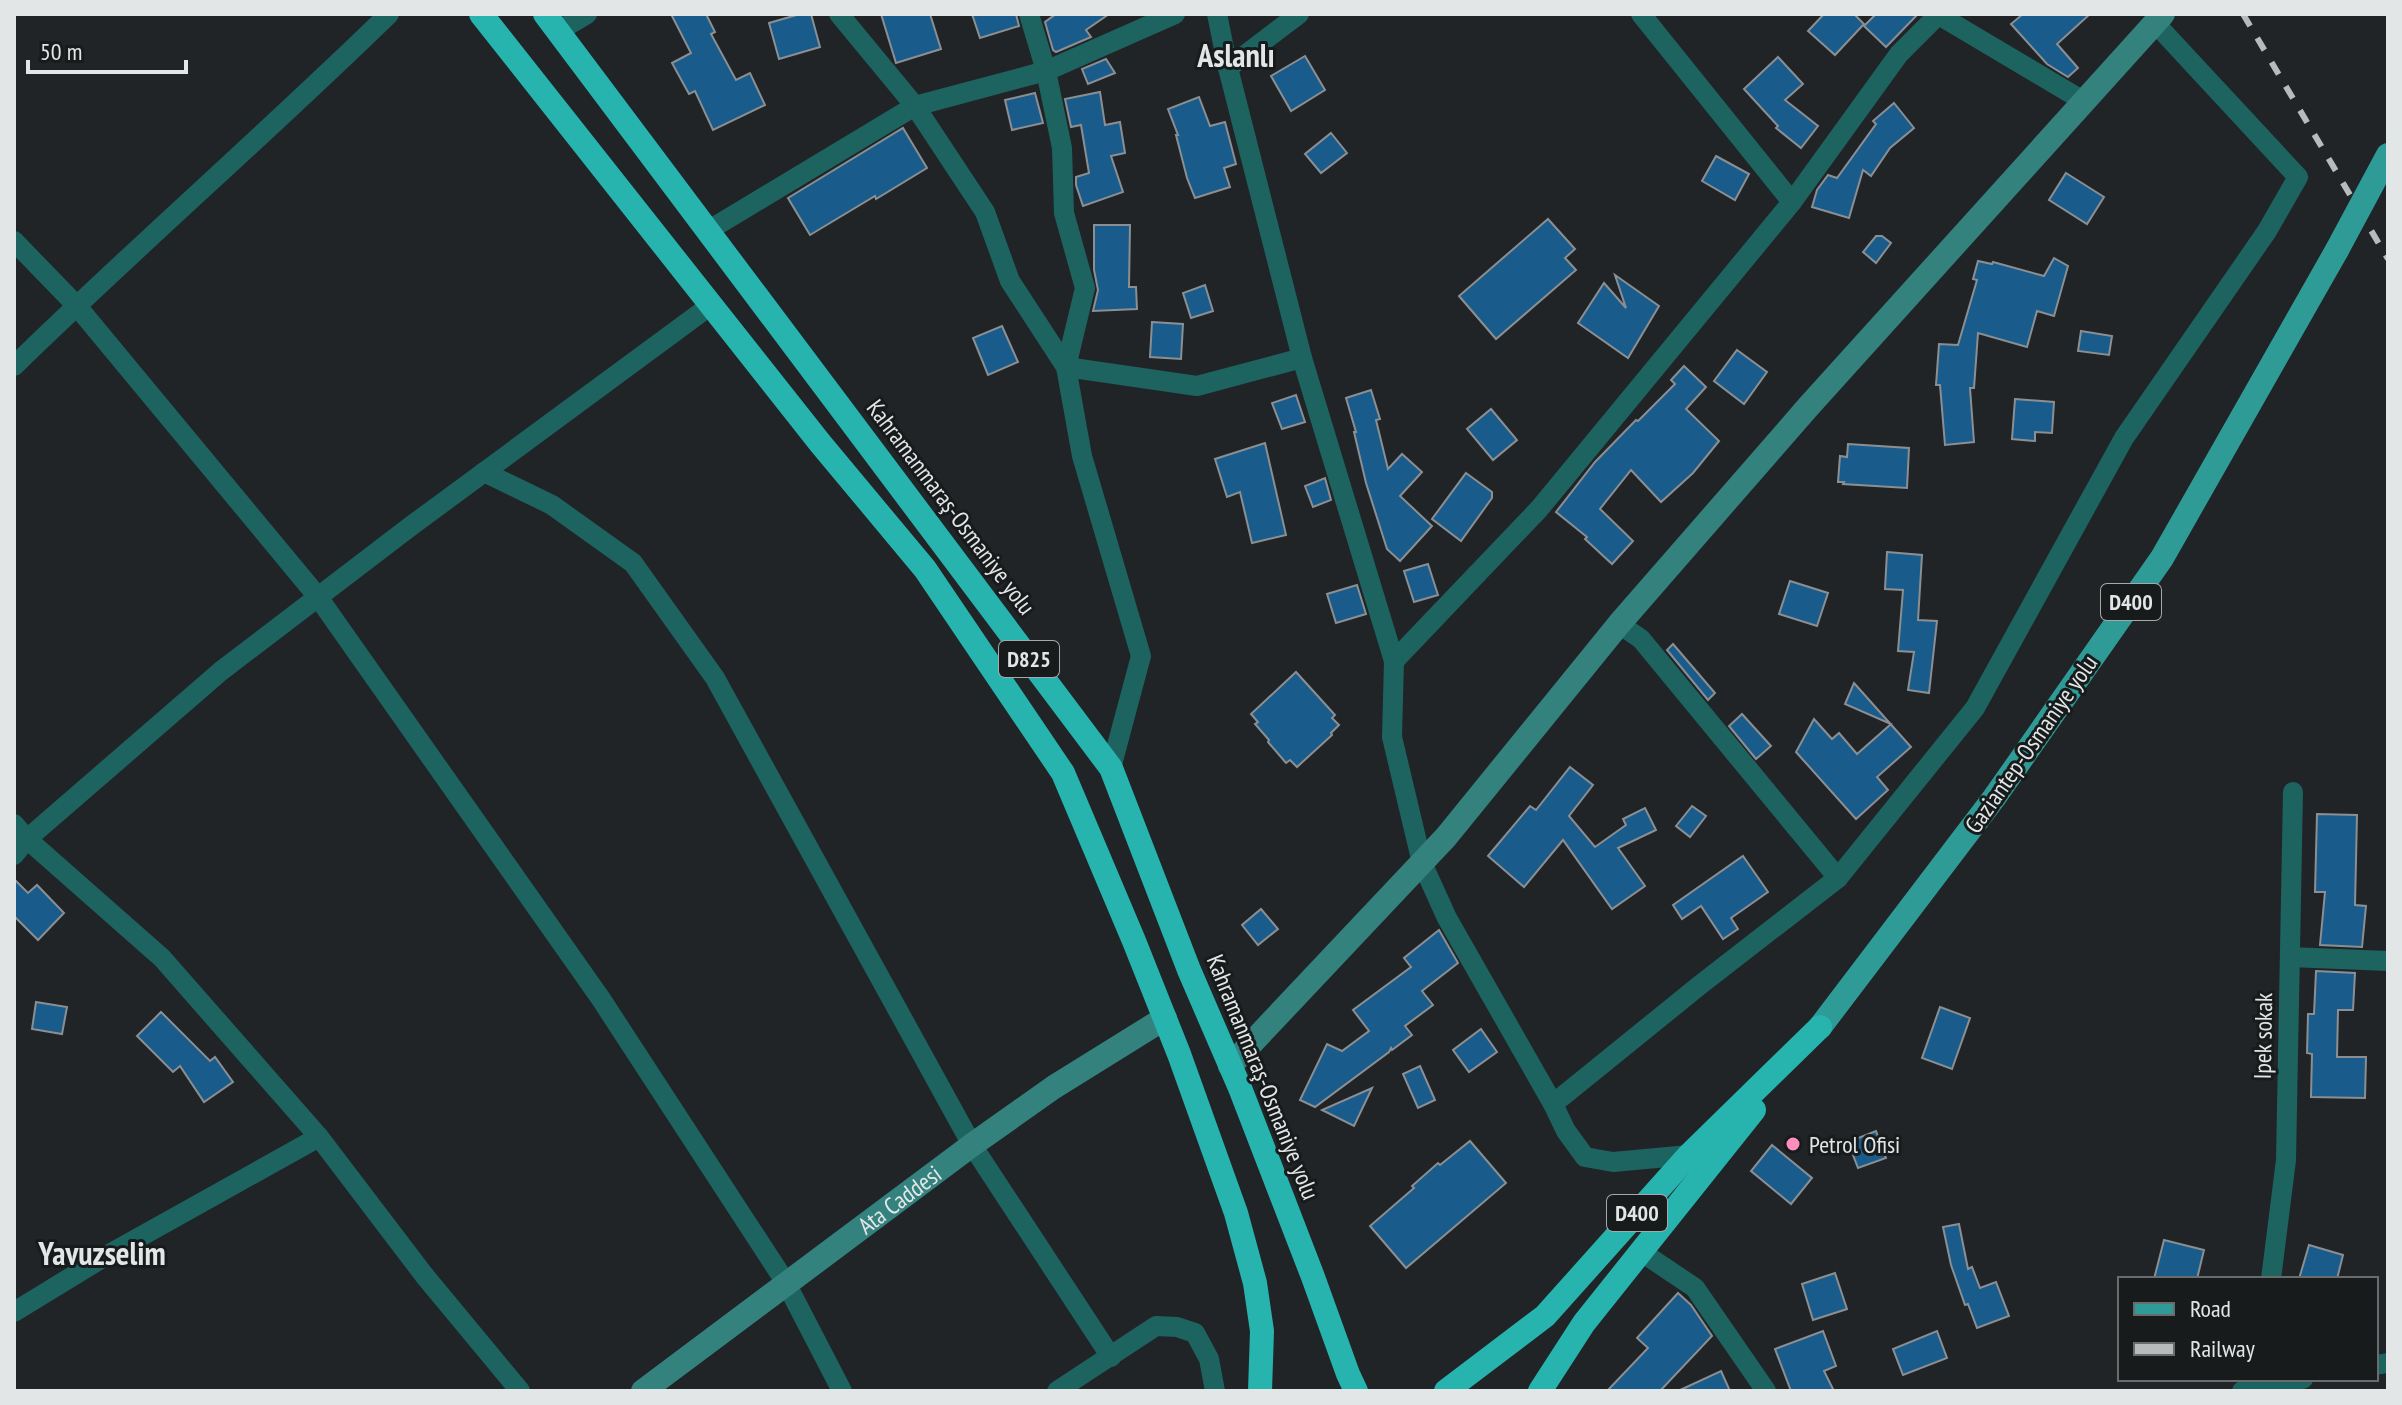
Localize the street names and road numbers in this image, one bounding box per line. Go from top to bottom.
street label: Kahramanmaraş-Osmaniye yolu [860,393,1042,621]
road number: D400 [2101,584,2161,620]
road number: D825 [999,641,1059,677]
street label: Gaziantep-Osmaniye yolu [1958,649,2104,839]
street label: Kahramanmaraş-Osmaniye yolu [1200,950,1326,1204]
street label: Ipek sokak [2247,992,2279,1080]
street label: Ata Caddesi [851,1158,947,1241]
road number: D400 [1607,1195,1667,1231]

